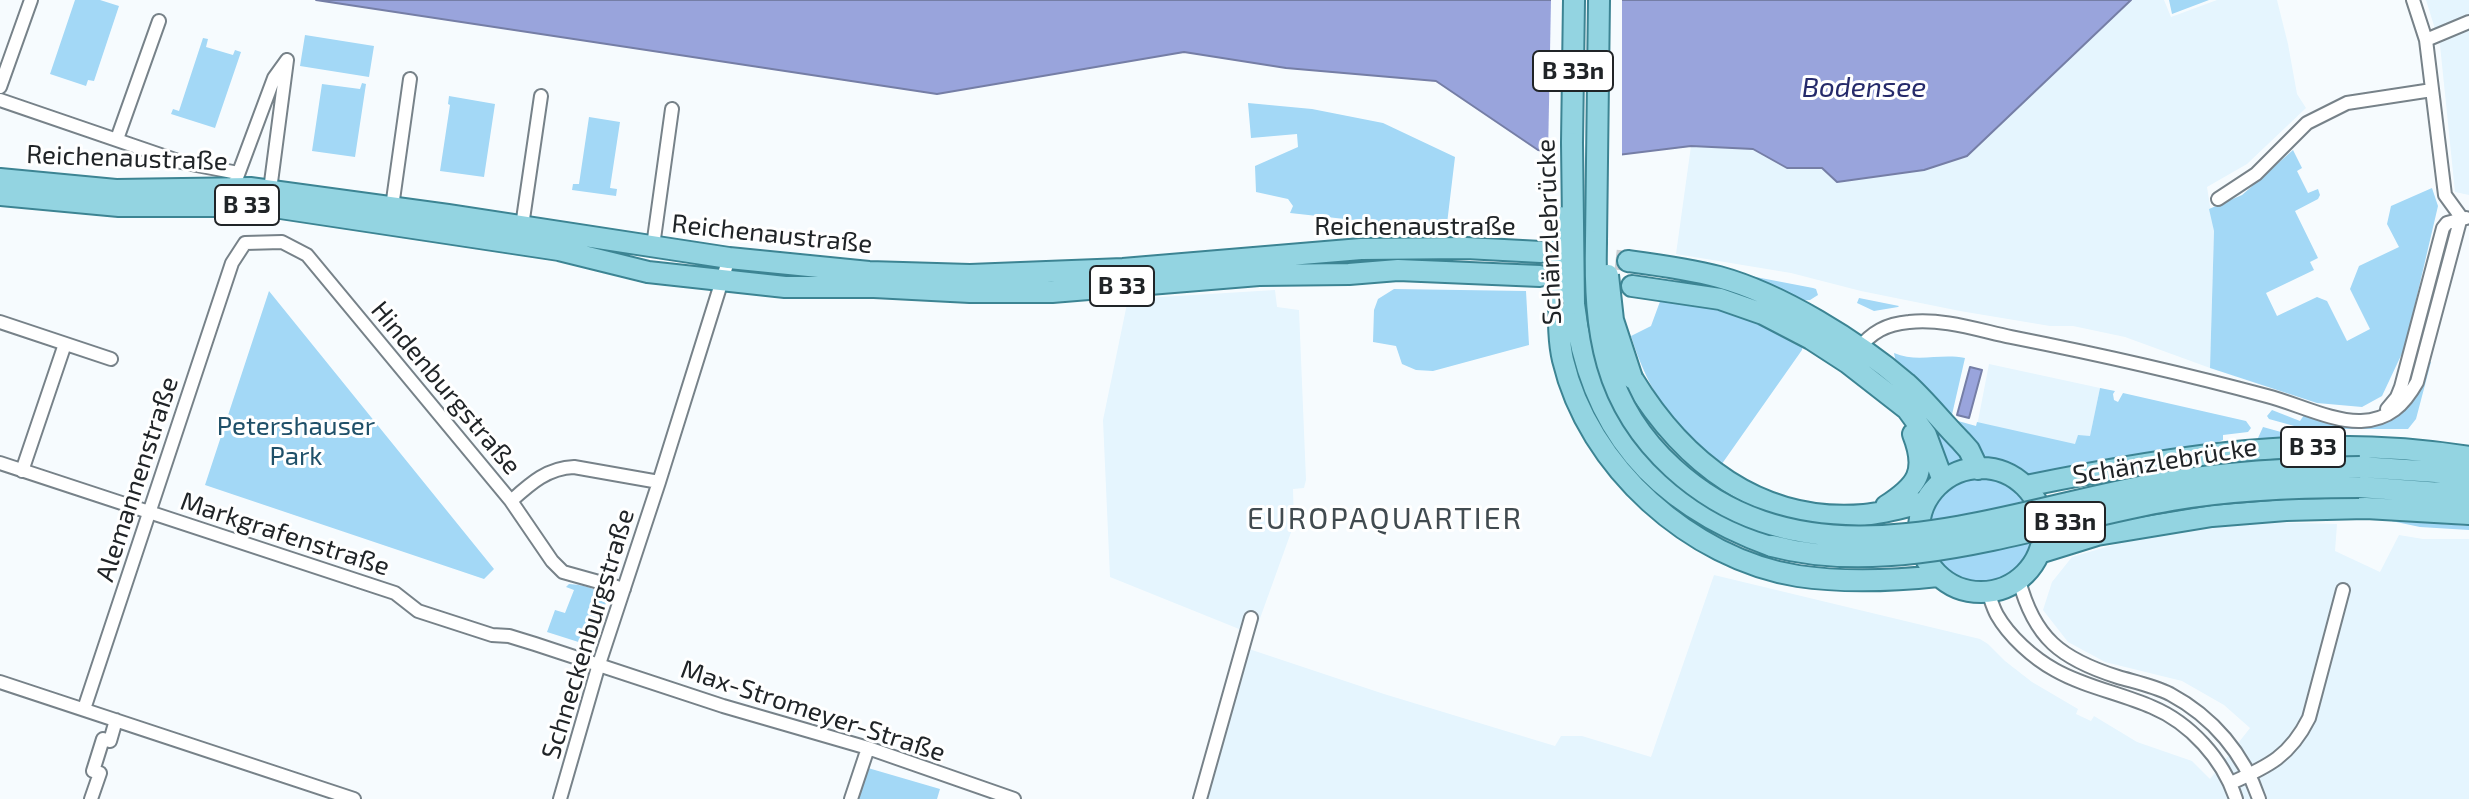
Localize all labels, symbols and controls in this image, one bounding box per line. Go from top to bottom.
road number: B 33n [1533,51,1613,91]
water label: Bodensee [1802,71,1926,105]
street label: Schänzlebrücke [1530,138,1568,326]
street label: Reichenaustraße [26,139,228,177]
road number: B 33 [215,185,279,225]
street label: Reichenaustraße [670,208,874,260]
street label: Reichenaustraße [1314,210,1516,242]
road number: B 33 [1090,266,1154,306]
street label: Hindenburgstraße [364,295,528,481]
street label: Alemannenstraße [89,373,185,585]
park label: Petershauser Park [217,410,375,472]
road number: B 33 [2281,427,2345,467]
street label: Schänzlebrücke [2071,431,2259,491]
street label: Markgrafenstraße [177,485,393,583]
district label: EUROPAQUARTIER [1247,501,1523,537]
road number: B 33n [2025,502,2105,542]
street label: Schneckenburgstraße [535,505,641,763]
street label: Max-Stromeyer-Straße [677,653,949,769]

